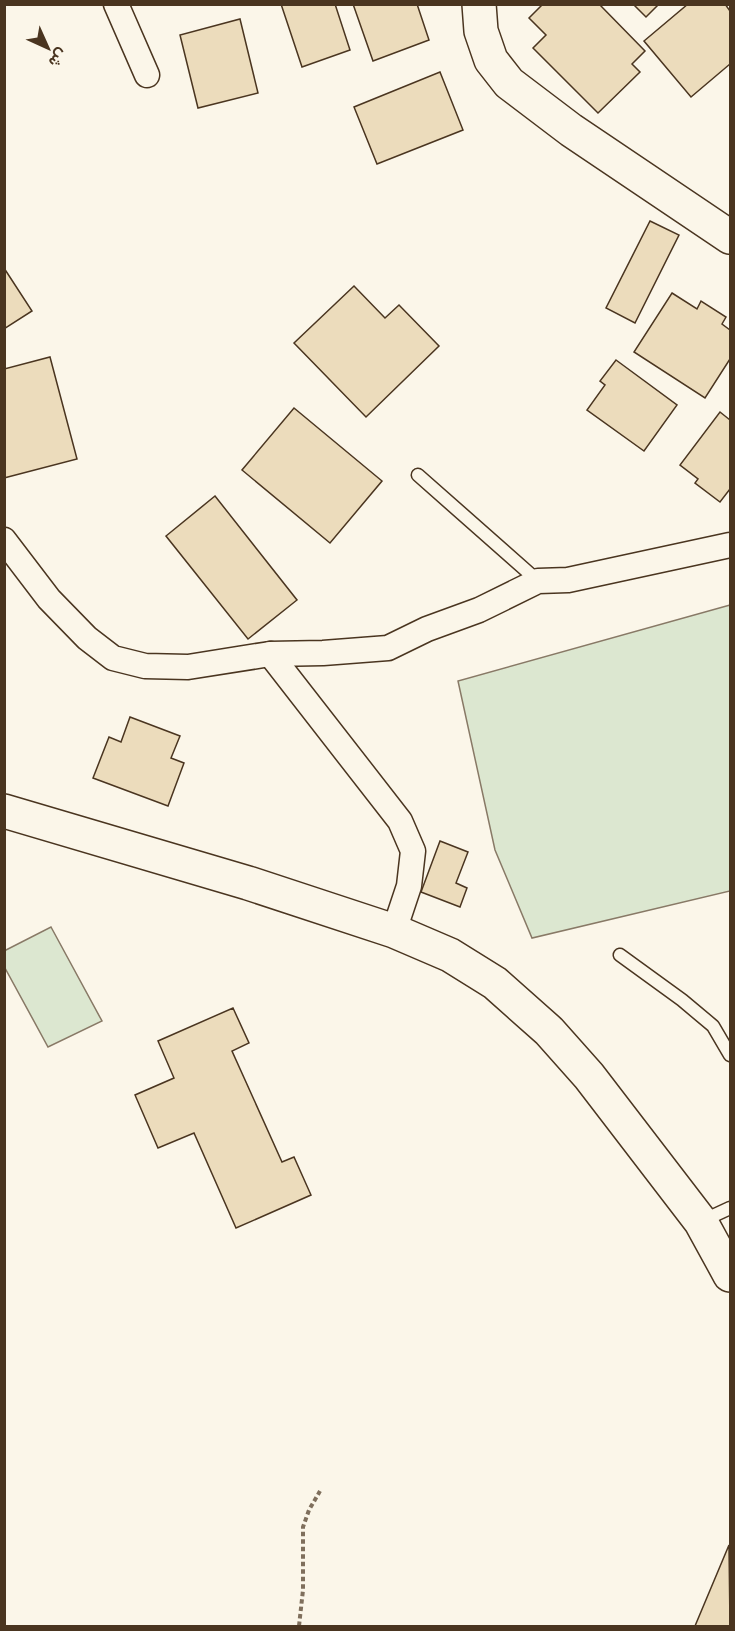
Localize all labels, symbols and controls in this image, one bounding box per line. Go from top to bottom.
north arrow [18,18,78,78]
text: ش [45,45,72,72]

